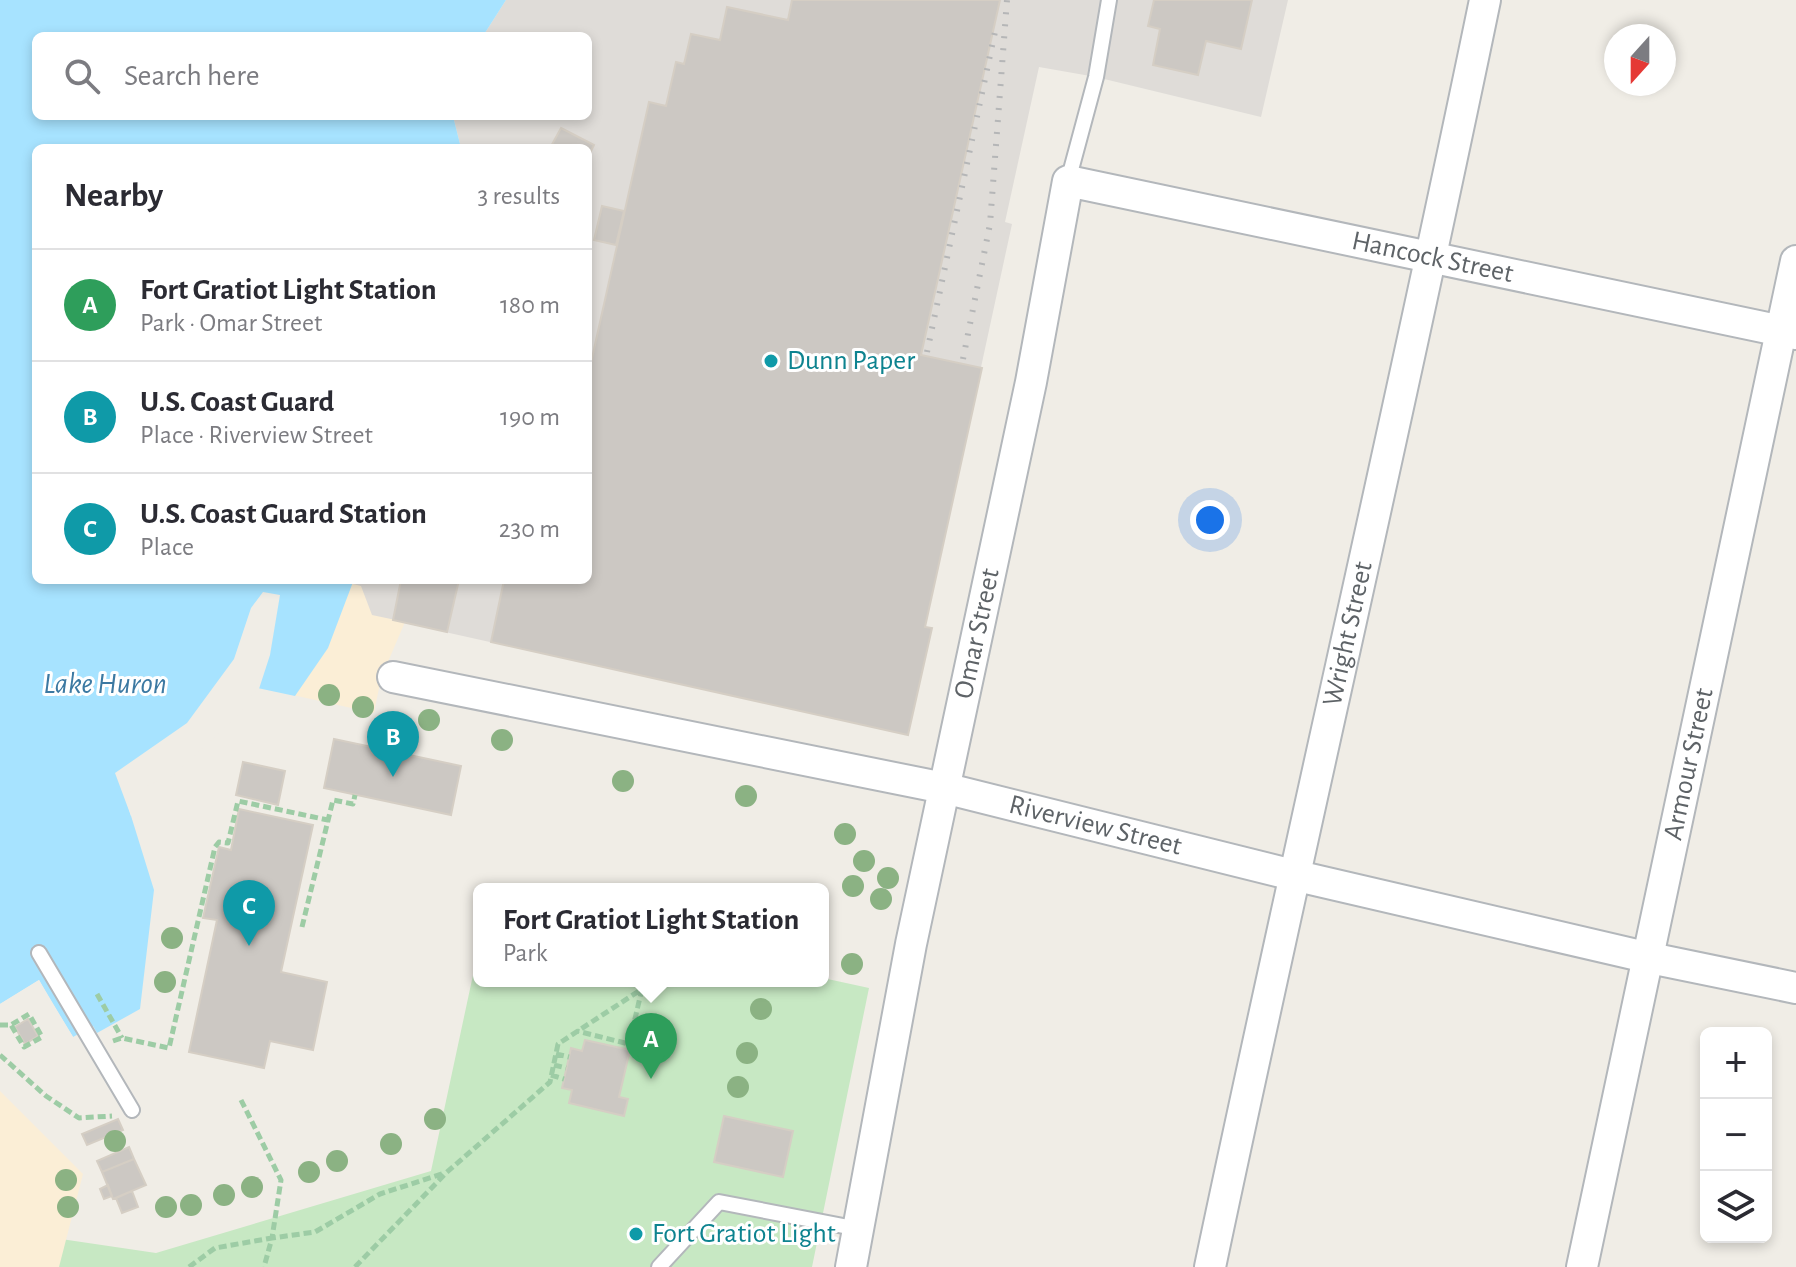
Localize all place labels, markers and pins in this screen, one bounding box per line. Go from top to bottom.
place label: Dunn Paper [787,347,915,375]
marker: Dunn Paper [762,352,780,370]
pin: B [367,711,419,777]
pin: C [223,880,275,946]
pin: A [625,1013,677,1079]
place label: Fort Gratiot Light [652,1220,836,1248]
marker: Fort Gratiot Light [627,1225,645,1243]

